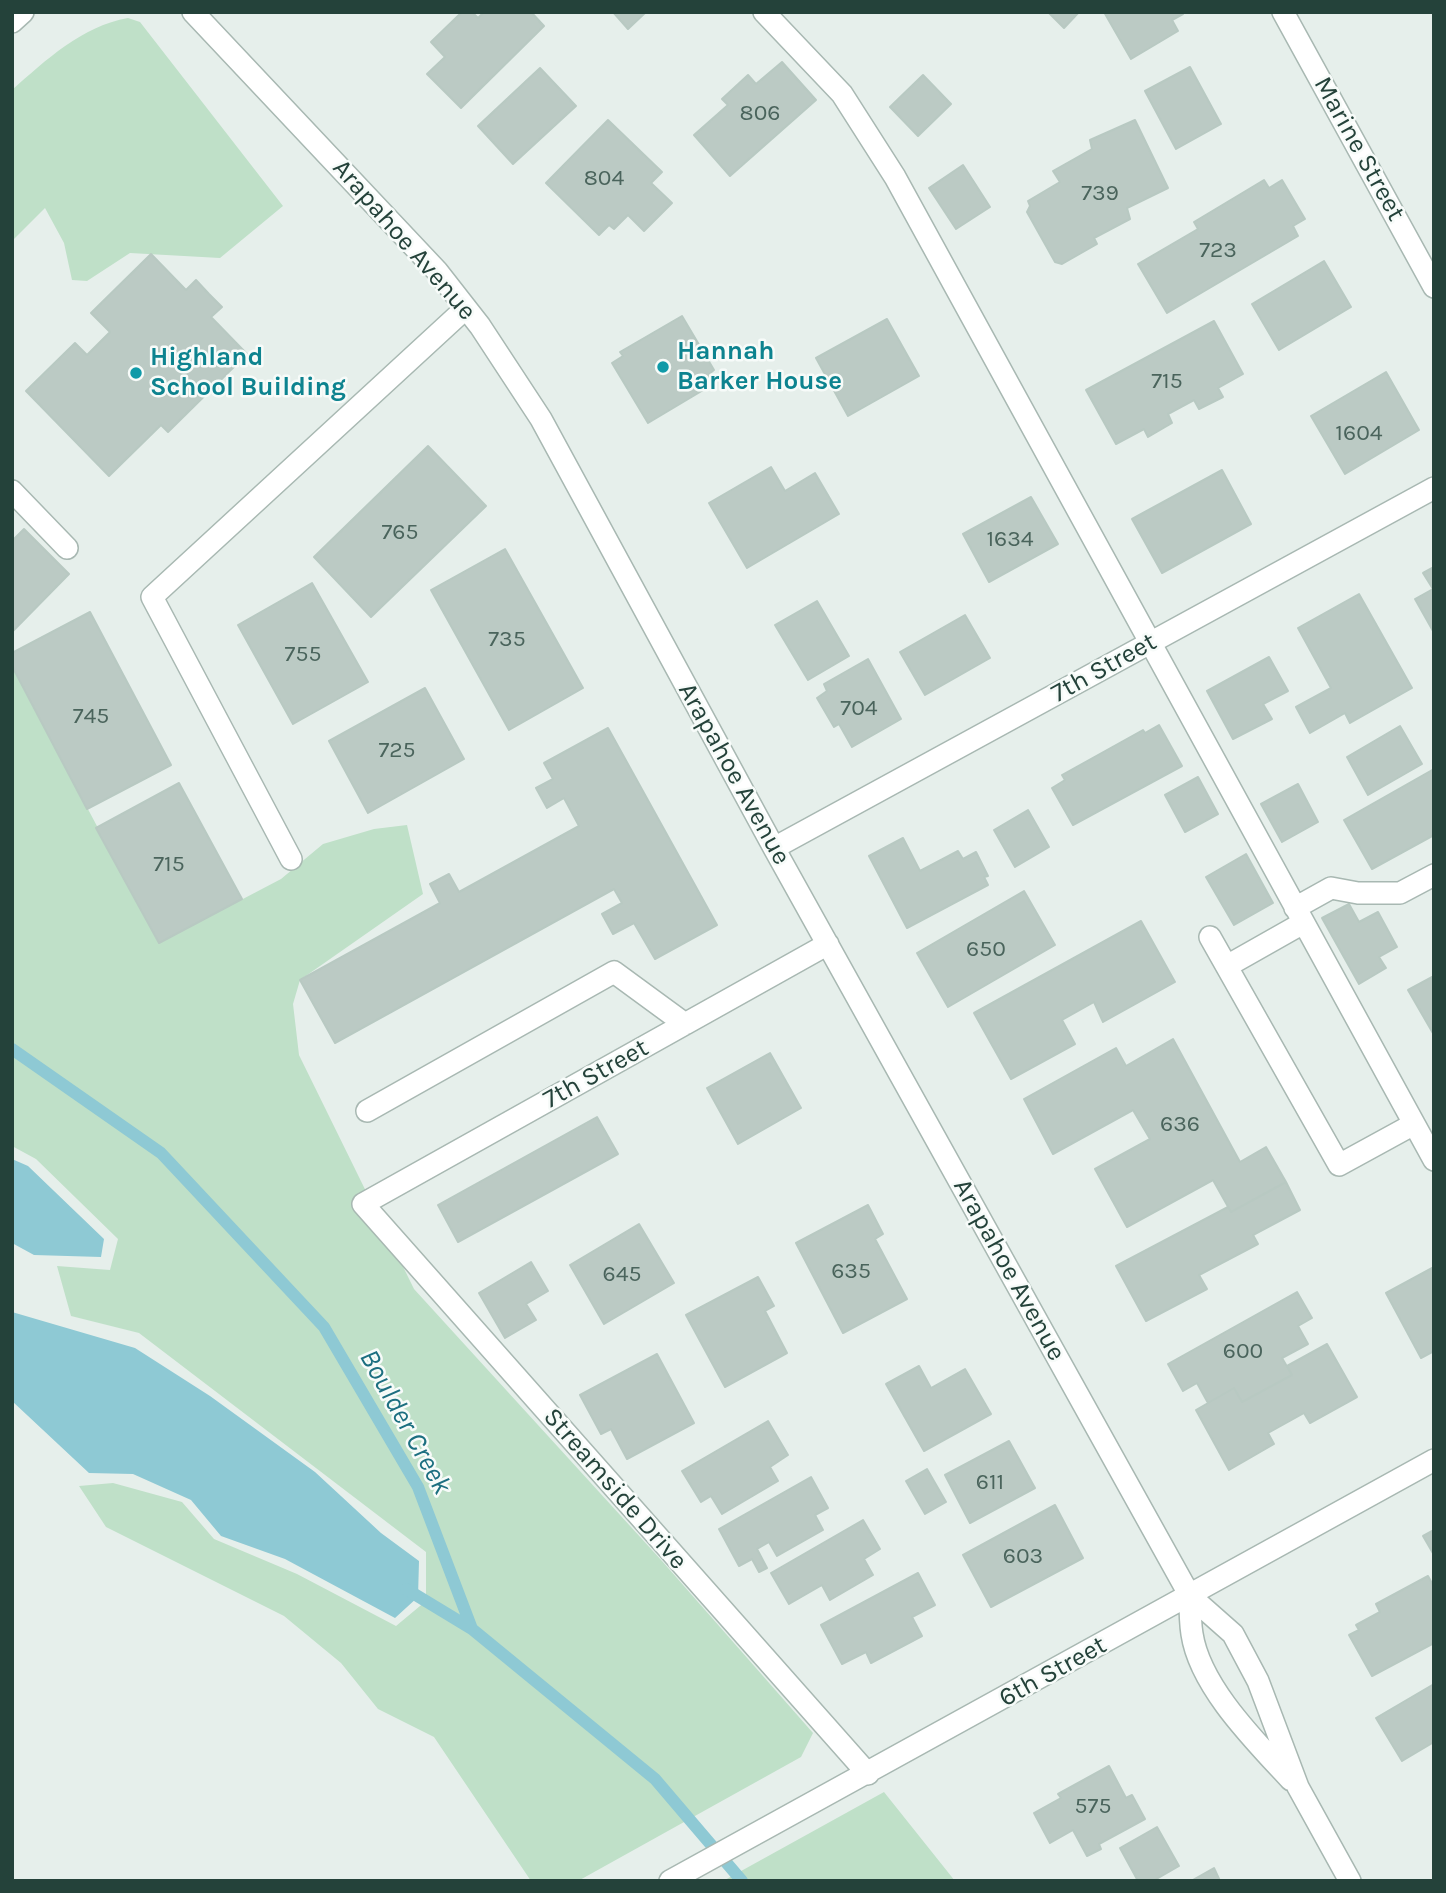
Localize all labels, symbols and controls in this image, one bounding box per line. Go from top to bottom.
street label: Marine Street [1307,71,1411,227]
house number: 806 [740,99,780,127]
street label: Arapahoe Avenue [326,153,482,327]
house number: 804 [584,164,624,192]
house number: 739 [1081,179,1119,207]
house number: 723 [1199,236,1237,264]
place label: Hannah Barker House [677,336,842,398]
place label: Highland School Building [150,342,346,404]
marker: Hannah Barker House [655,359,671,375]
marker: Highland School Building [128,365,144,381]
house number: 715 [1151,367,1183,395]
house number: 1604 [1335,419,1383,447]
house number: 765 [382,518,418,546]
house number: 1634 [986,525,1034,553]
house number: 735 [488,625,526,653]
street label: 7th Street [1046,626,1162,710]
house number: 755 [285,640,321,668]
street label: Arapahoe Avenue [671,678,797,870]
house number: 704 [840,694,878,722]
house number: 745 [73,702,109,730]
house number: 725 [378,736,416,764]
house number: 715 [153,850,185,878]
house number: 650 [966,935,1006,963]
street label: 7th Street [538,1032,654,1116]
house number: 636 [1160,1110,1200,1138]
street label: Arapahoe Avenue [946,1174,1072,1366]
house number: 635 [831,1257,871,1285]
house number: 645 [603,1260,641,1288]
house number: 600 [1223,1337,1263,1365]
water label: Boulder Creek [351,1344,459,1500]
street label: Streamside Drive [536,1402,694,1576]
house number: 611 [976,1468,1004,1496]
house number: 603 [1003,1542,1043,1570]
street label: 6th Street [994,1630,1112,1714]
house number: 575 [1075,1792,1111,1820]

